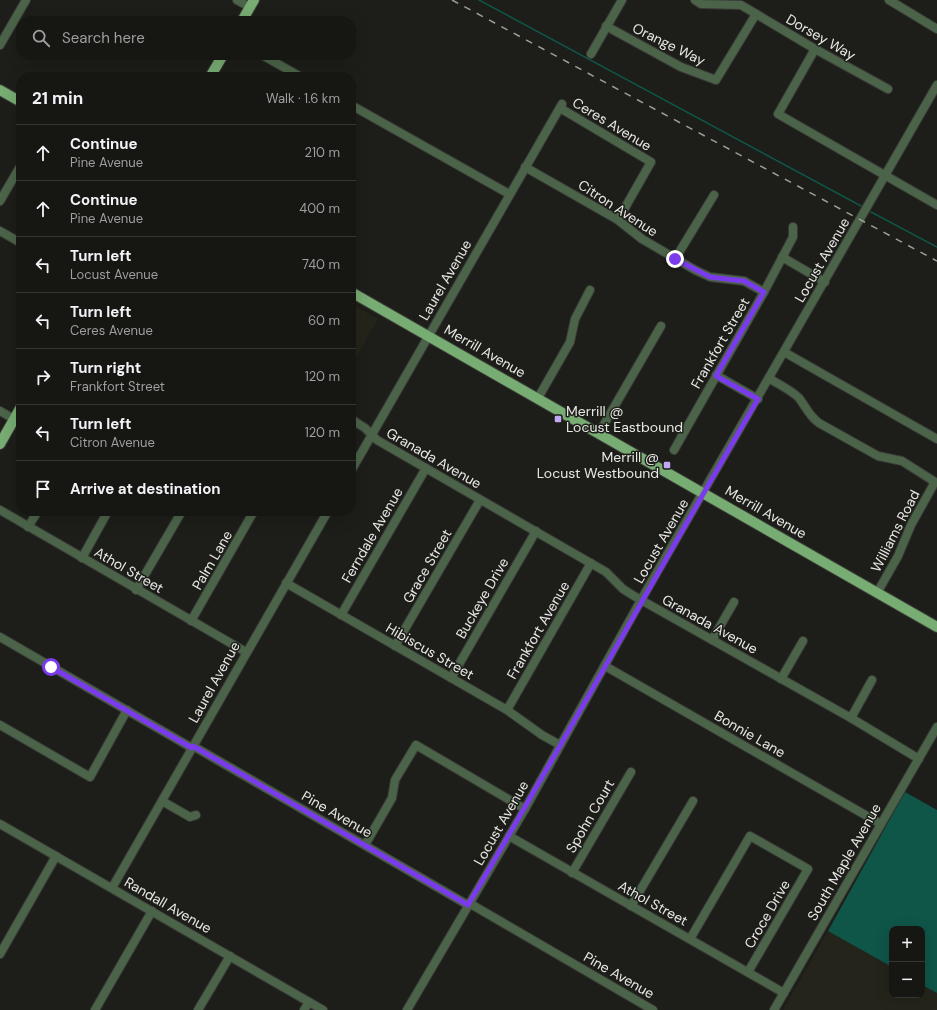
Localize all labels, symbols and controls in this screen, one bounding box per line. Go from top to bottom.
street label: Dorsey Way [783,10,859,64]
search box [16,16,356,60]
street label: Orange Way [630,19,709,69]
icon: search [30,27,52,49]
text: Search here [62,28,145,48]
text: 21 min [32,87,83,109]
text: Walk · 1.6 km [266,90,340,107]
street label: Ceres Avenue [569,93,655,155]
text: Continue [70,134,138,154]
icon: ahead [32,142,54,164]
text: 210 m [305,144,340,161]
text: Pine Avenue [70,154,143,171]
street label: Citron Avenue [575,176,661,240]
text: Continue [70,190,138,210]
icon: ahead [32,198,54,220]
text: 400 m [299,200,340,217]
text: Pine Avenue [70,210,143,227]
street label: Locust Avenue [790,214,854,306]
street label: Laurel Avenue [415,236,475,324]
text: Turn left [70,246,131,266]
route end [666,250,684,268]
icon: left [32,254,54,276]
text: 740 m [302,256,340,273]
text: Locust Avenue [70,266,158,283]
street label: Frankfort Street [687,294,753,392]
text: Turn left [70,302,131,322]
icon: left [32,310,54,332]
text: 60 m [308,312,340,329]
street label: Merrill Avenue [441,320,529,382]
text: Ceres Avenue [70,322,153,339]
text: Turn right [70,358,141,378]
icon: right [32,366,54,388]
text: 120 m [305,368,340,385]
text: Frankfort Street [70,378,165,395]
place label: Merrill @ Locust Eastbound [566,402,683,436]
text: Turn left [70,414,131,434]
marker: Merrill @ Locust Eastbound [553,414,563,424]
icon: left [32,422,54,444]
text: 120 m [305,424,340,441]
street label: Granada Avenue [383,424,485,493]
text: Citron Avenue [70,434,155,451]
place label: Merrill @ Locust Westbound [537,448,659,482]
marker: Merrill @ Locust Westbound [662,460,672,470]
icon: arrive [32,478,54,500]
text: Arrive at destination [70,479,221,499]
street label: Merrill Avenue [722,481,810,543]
street label: Ferndale Avenue [337,484,407,586]
street label: Williams Road [867,487,923,575]
street label: Locust Avenue [629,495,693,587]
street label: Grace Street [399,526,455,606]
street label: Palm Lane [188,527,236,593]
street label: Athol Street [91,543,167,597]
street label: Buckeye Drive [452,554,512,642]
street label: Frankfort Avenue [503,578,573,682]
street label: Granada Avenue [659,590,761,658]
street label: Hibiscus Street [383,619,477,683]
street label: Laurel Avenue [184,638,244,726]
route start [42,658,60,676]
street label: Bonnie Lane [711,706,789,762]
street label: Spohn Court [562,776,618,856]
street label: Locust Avenue [469,777,533,869]
street label: Pine Avenue [298,787,376,842]
street label: South Maple Avenue [803,800,885,924]
street label: Randall Avenue [121,873,215,937]
street label: Athol Street [615,876,691,930]
street label: Croce Drive [740,877,794,951]
map controls [889,926,925,998]
button: + [889,926,925,962]
street label: Pine Avenue [580,948,658,1003]
button: − [889,962,925,998]

